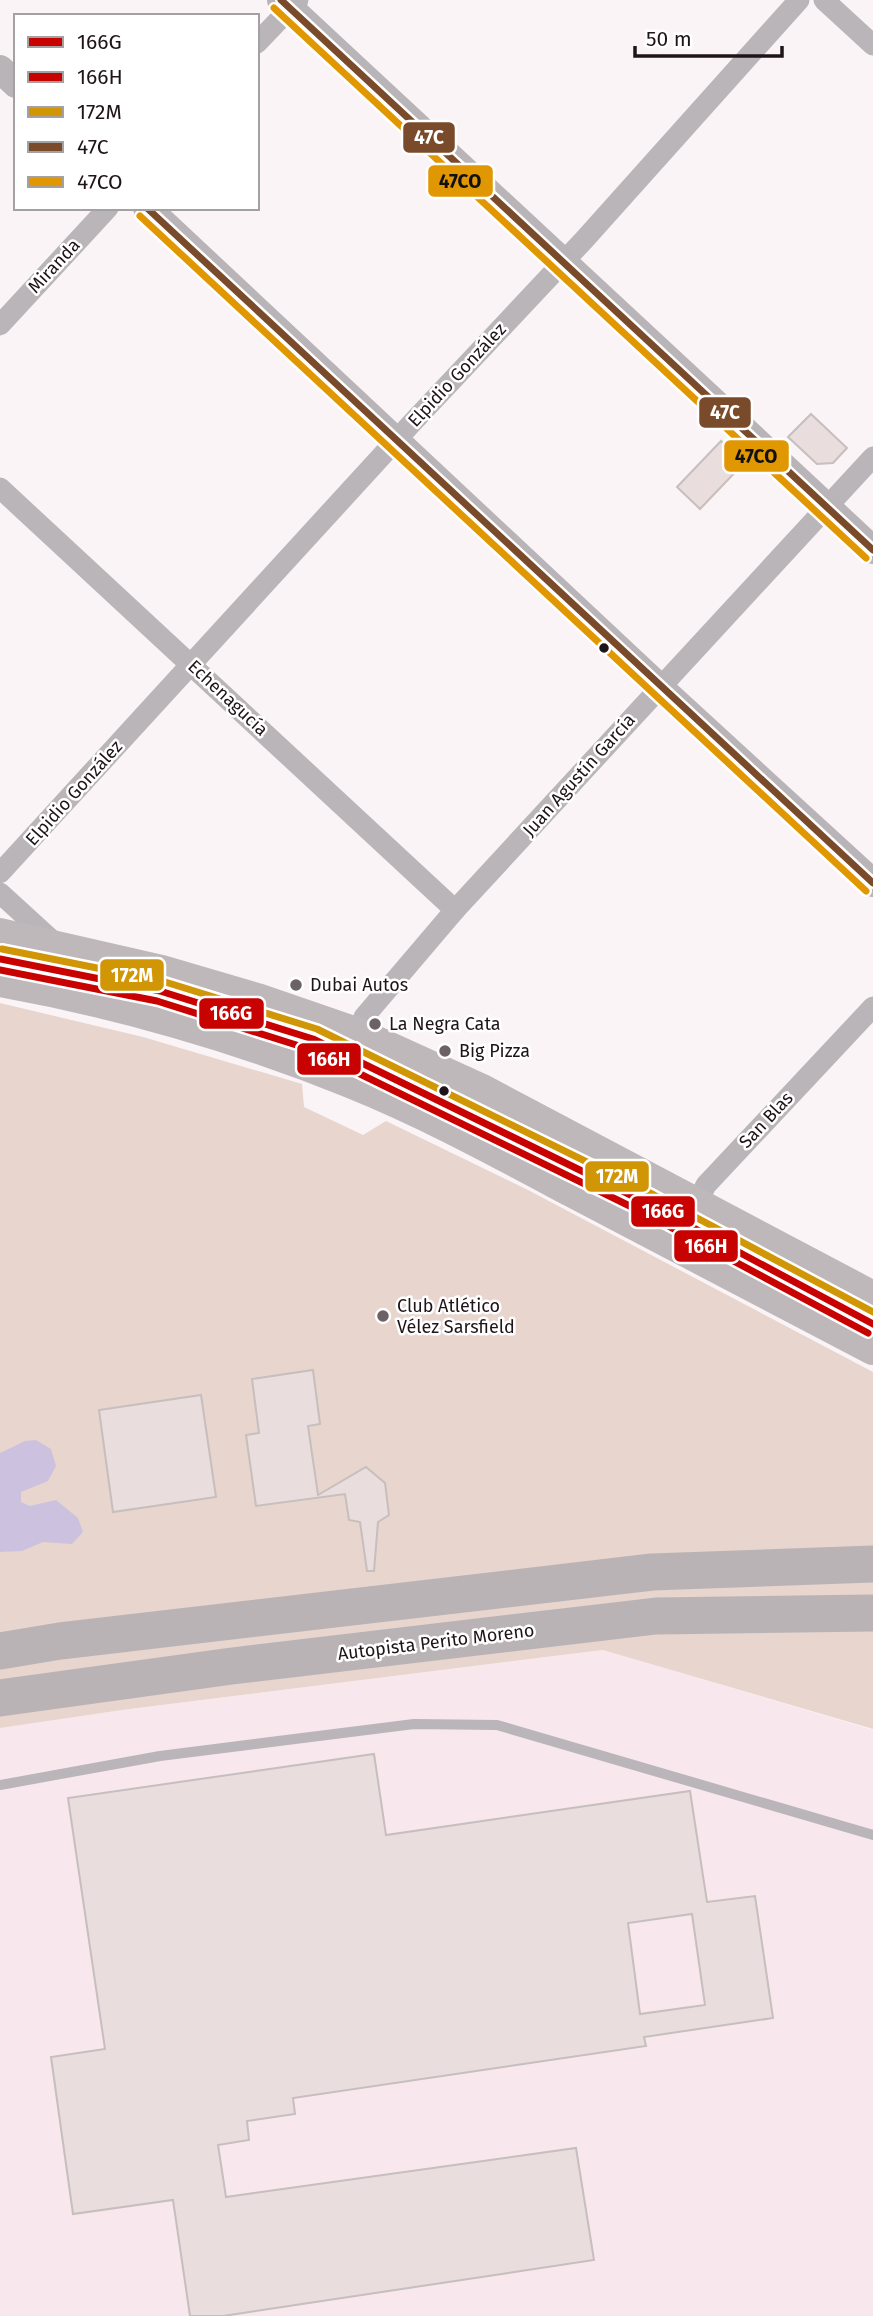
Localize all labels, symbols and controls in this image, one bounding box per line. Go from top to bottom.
legend [14,14,259,210]
scale bar [635,14,782,58]
text: 50 m [646,26,692,52]
text: 166G [77,29,122,55]
text: 166H [77,64,123,90]
text: 172M [77,99,122,125]
line badge: 47C [402,121,456,154]
text: 47C [414,126,444,149]
text: 47C [77,134,109,160]
line badge: 47CO [427,164,494,198]
text: 47CO [77,169,123,195]
text: 47CO [439,170,481,193]
street label: Miranda [23,234,85,298]
street label: Elpidio González [403,318,511,432]
line badge: 47C [698,396,752,429]
text: 47C [710,401,740,424]
line badge: 47CO [723,439,790,473]
text: 47CO [735,445,777,468]
unlabelled marker [597,641,611,655]
street label: Echenagucía [183,655,273,741]
street label: Juan Agustín García [518,709,640,841]
street label: Elpidio González [21,736,127,850]
line badge: 172M [99,958,165,992]
text: 172M [111,964,153,987]
place label: Dubai Autos [310,974,408,996]
marker: Dubai Autos [288,977,304,993]
line badge: 166G [198,997,265,1030]
text: 166G [210,1002,252,1025]
place label: La Negra Cata [389,1013,501,1035]
marker: La Negra Cata [367,1016,383,1032]
place label: Big Pizza [459,1040,530,1062]
line badge: 166H [296,1042,362,1076]
marker: Big Pizza [437,1043,453,1059]
text: 166H [308,1048,350,1071]
unlabelled marker [437,1084,451,1098]
street label: San Blas [734,1087,798,1153]
line badge: 172M [584,1160,650,1193]
text: 172M [596,1165,638,1188]
line badge: 166G [630,1195,696,1228]
text: 166G [642,1200,684,1223]
line badge: 166H [673,1229,739,1263]
text: 166H [685,1235,727,1258]
place label: Club Atlético Vélez Sarsfield [397,1295,515,1338]
marker: Club Atlético Vélez Sarsfield [375,1308,391,1324]
street label: Autopista Perito Moreno [337,1619,535,1665]

